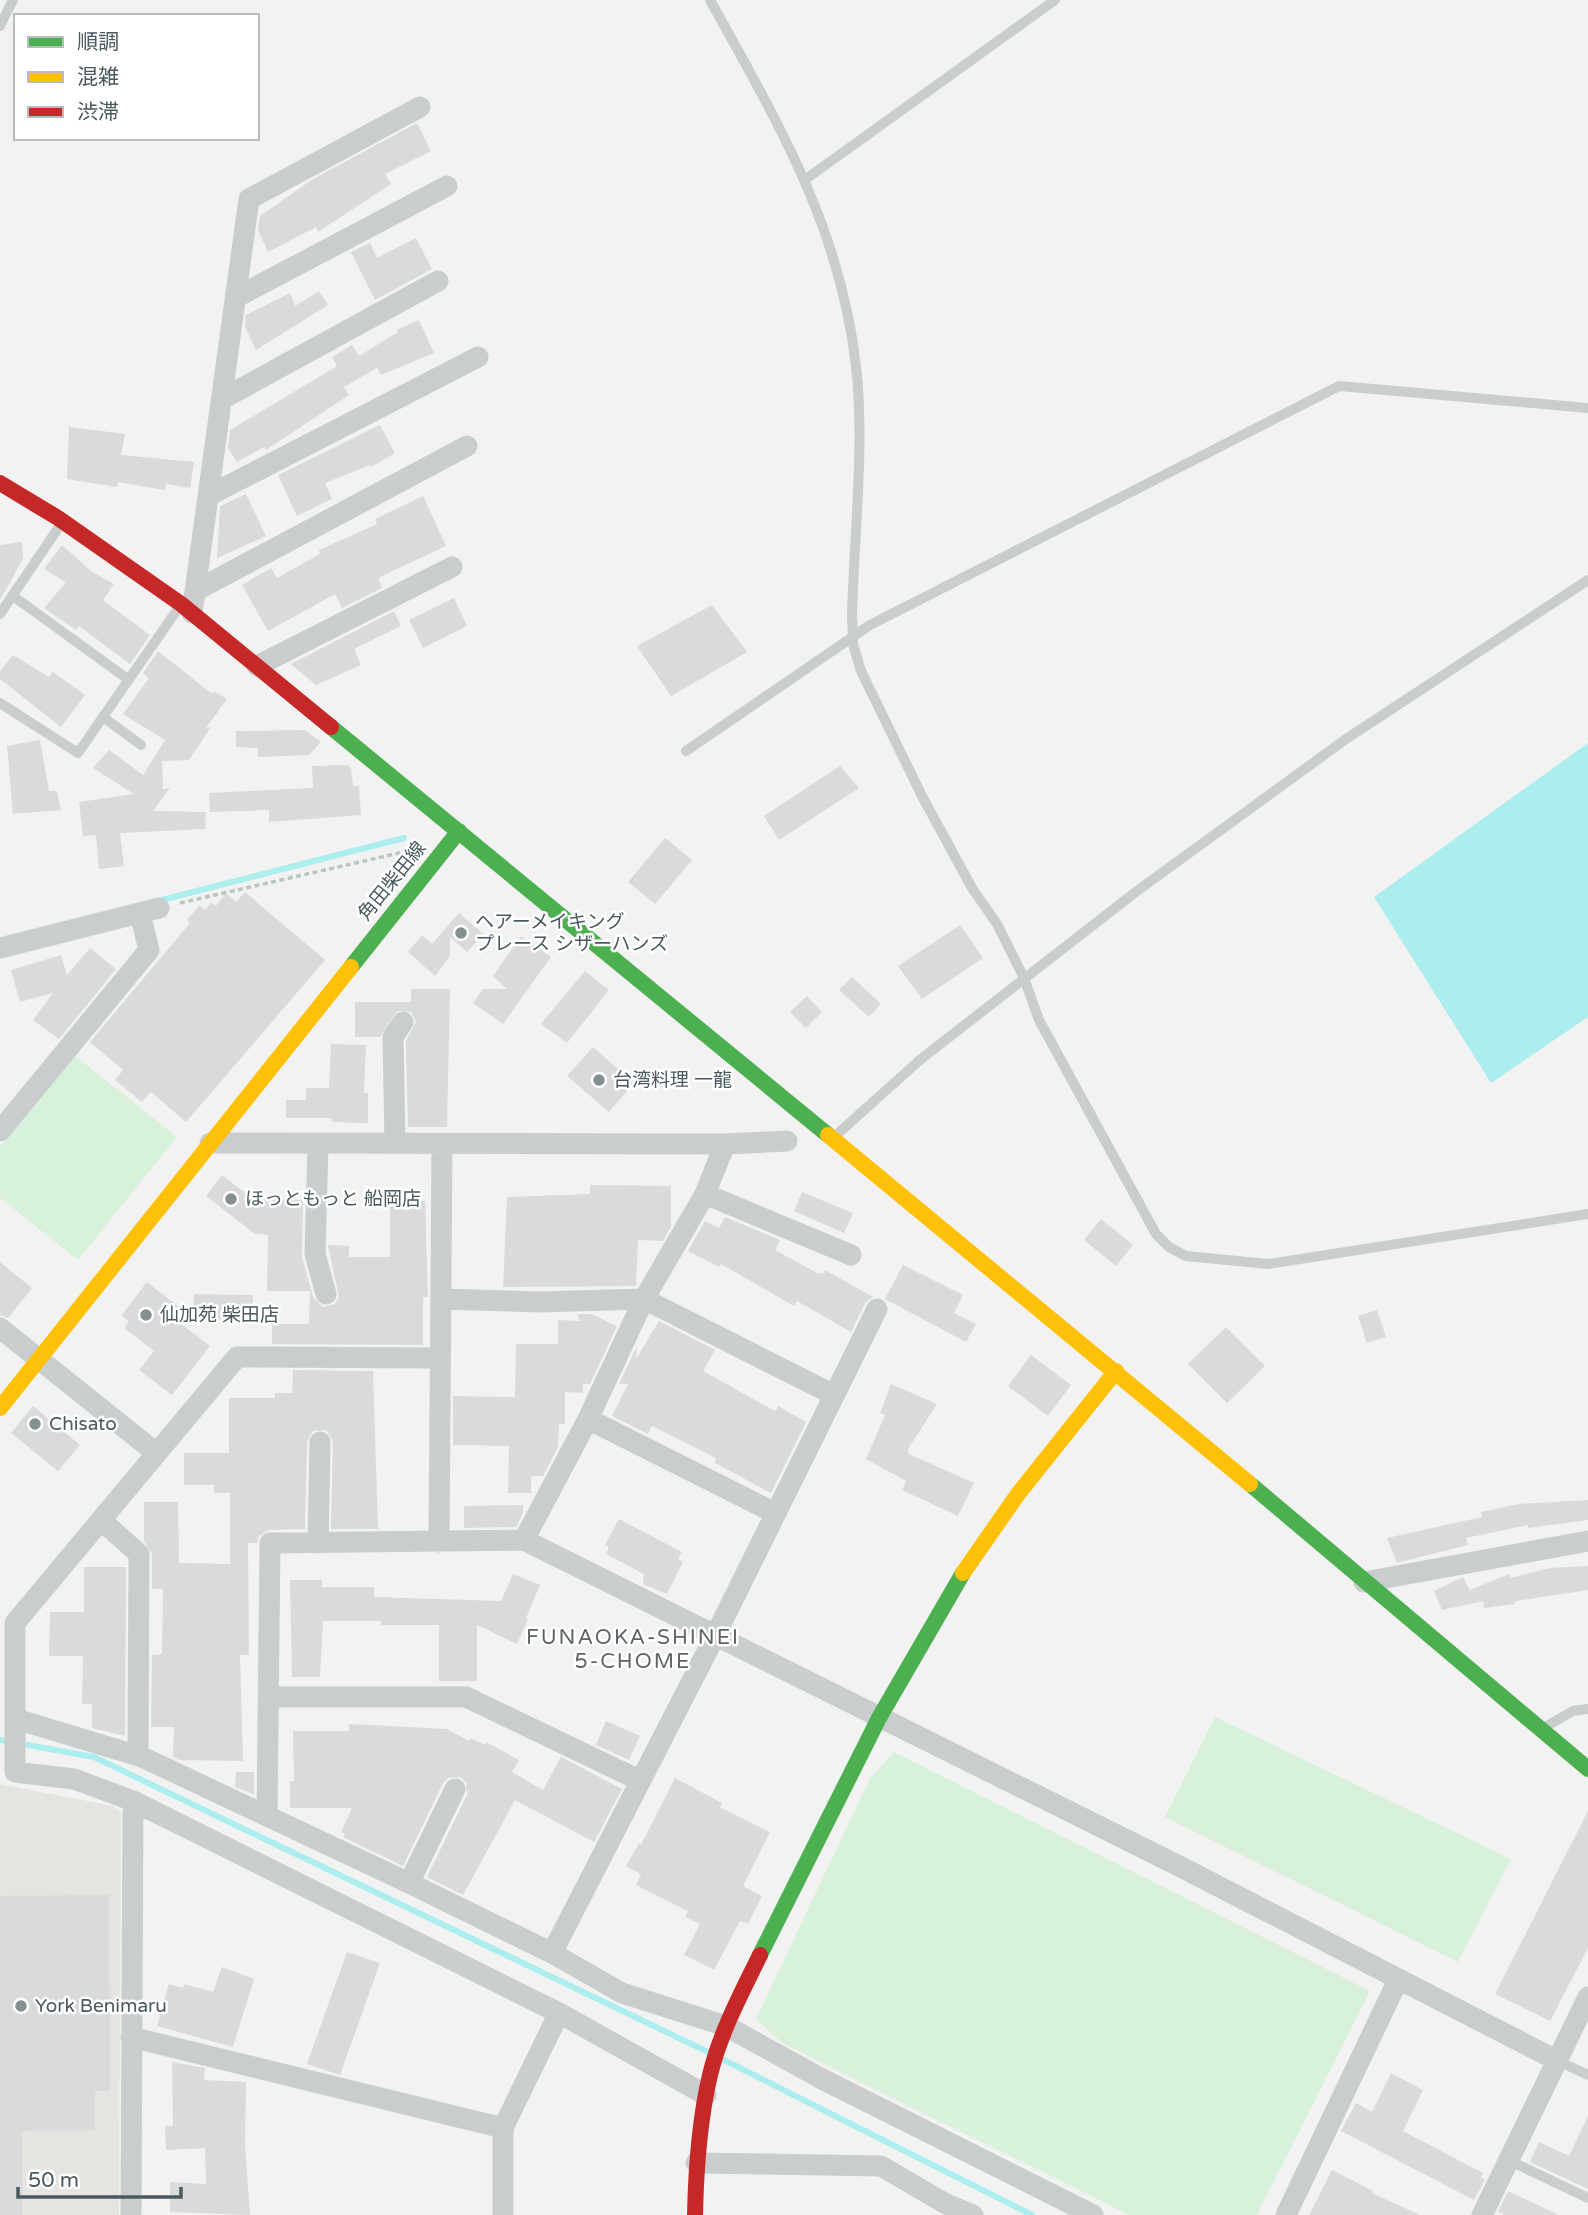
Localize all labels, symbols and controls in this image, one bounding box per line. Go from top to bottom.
legend [14,14,259,140]
text: 順調 [77,30,119,55]
text: 混雑 [77,65,119,90]
text: 渋滞 [77,100,119,125]
street label: 角田柴田線 [354,837,430,925]
place label: ヘアーメイキング プレース シザーハンズ [475,911,668,955]
marker: ヘアーメイキング プレース シザーハンズ [453,925,469,941]
place label: 台湾料理 一龍 [613,1069,732,1091]
marker: 台湾料理 一龍 [591,1072,607,1088]
place label: ほっともっと 船岡店 [245,1188,421,1210]
marker: ほっともっと 船岡店 [223,1191,239,1207]
place label: 仙加苑 柴田店 [160,1304,279,1326]
marker: 仙加苑 柴田店 [138,1307,154,1323]
place label: Chisato [49,1413,117,1435]
marker: Chisato [27,1416,43,1432]
district label: FUNAOKA-SHINEI 5-CHOME [526,1625,740,1674]
place label: York Benimaru [35,1995,167,2017]
marker: York Benimaru [13,1998,29,2014]
scale bar [18,2156,180,2200]
text: 50 m [28,2168,79,2193]

